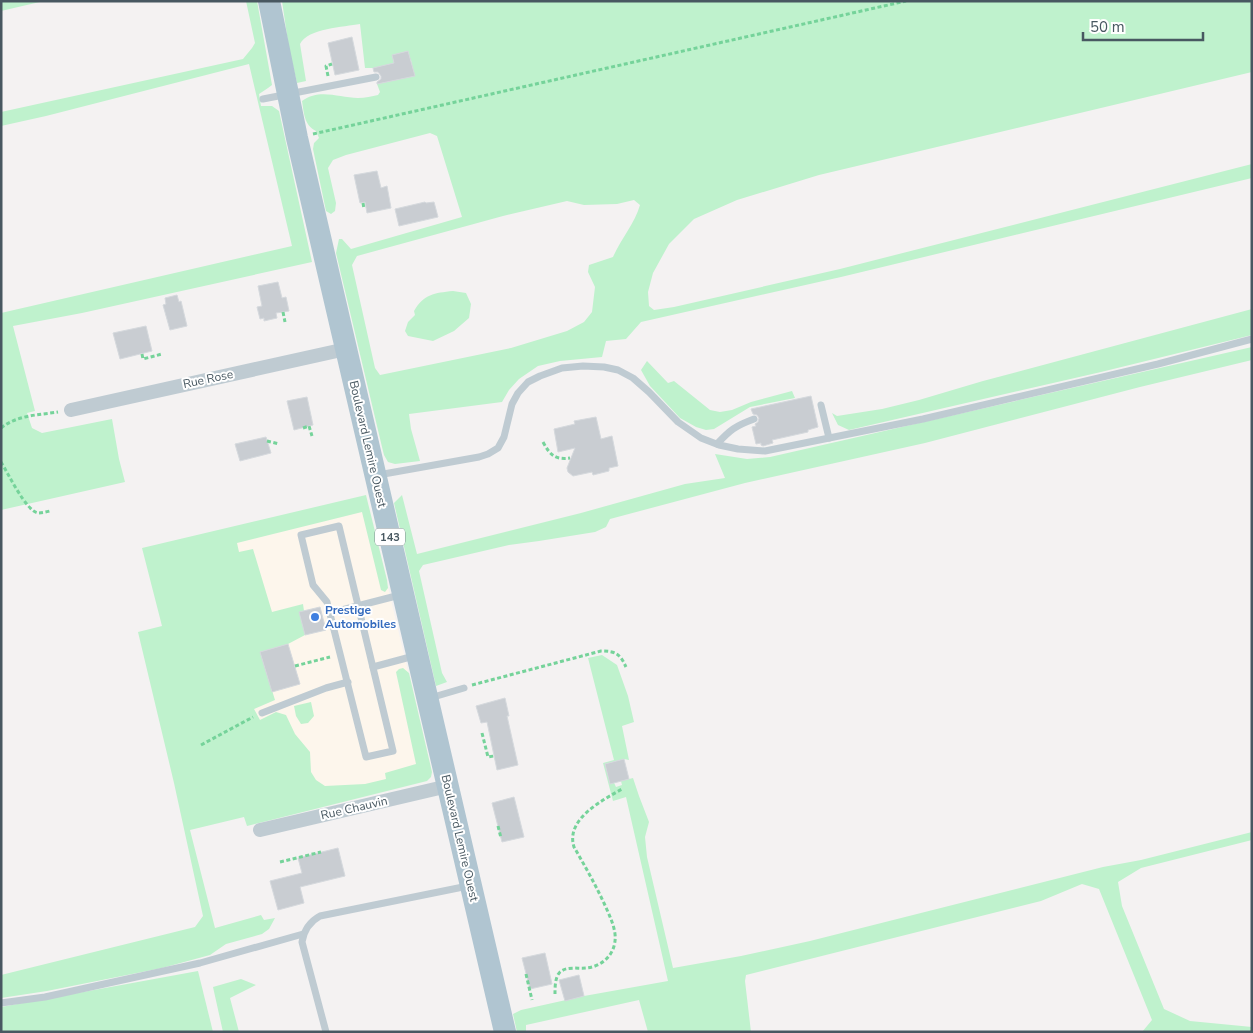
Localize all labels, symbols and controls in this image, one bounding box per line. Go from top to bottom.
scale bar [1083,10,1203,42]
text: 50 m [1090,17,1125,37]
street label: Rue Rose [181,366,235,392]
street label: Boulevard Lemire Ouest [346,379,391,510]
road number: 143 [375,528,405,546]
place label: Prestige Automobiles [325,602,396,632]
marker: Prestige Automobiles [309,611,321,623]
street label: Boulevard Lemire Ouest [438,773,483,904]
street label: Rue Chauvin [319,793,389,823]

